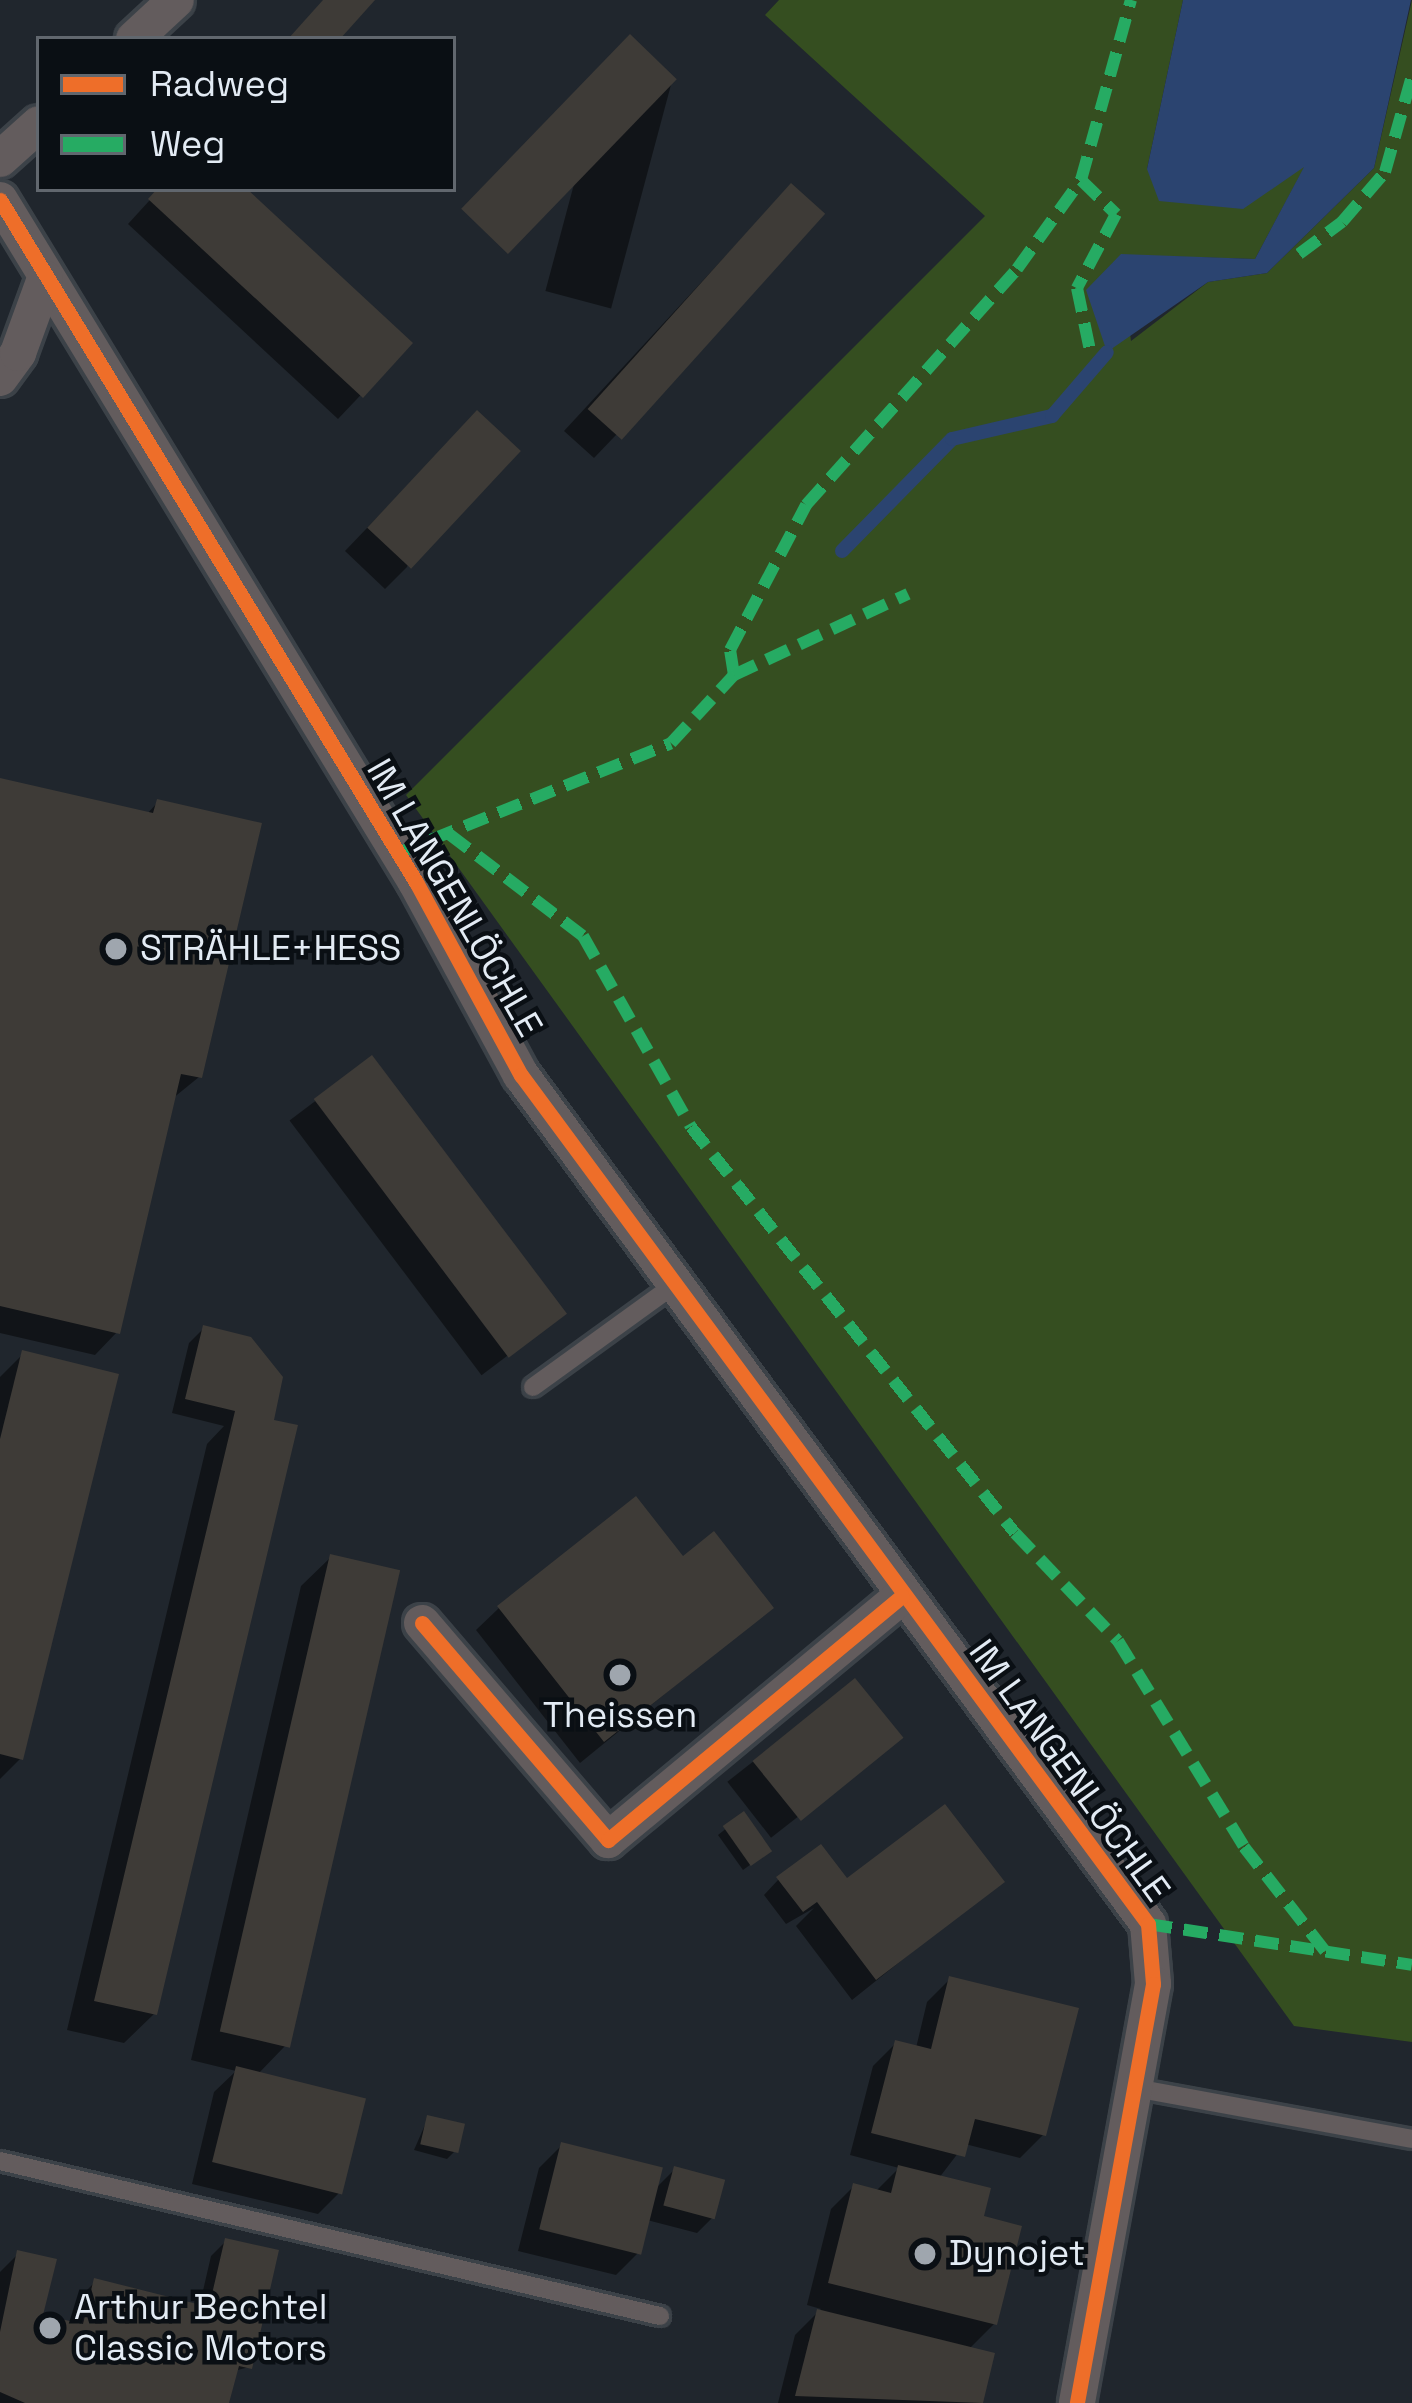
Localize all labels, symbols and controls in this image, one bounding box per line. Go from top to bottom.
legend [36,36,456,192]
text: Radweg [150,61,289,107]
text: Weg [150,121,225,167]
street label: IM LANGENLÖCHLE [357,752,551,1044]
place label: STRÄHLE+HESS [140,927,401,971]
marker: STRÄHLE+HESS [103,936,129,962]
street label: IM LANGENLÖCHLE [960,1632,1178,1910]
marker: Theissen [607,1662,633,1688]
place label: Theissen [543,1694,697,1738]
place label: Dynojet [949,2232,1085,2276]
marker: Dynojet [912,2241,938,2267]
place label: Arthur Bechtel Classic Motors [74,2285,328,2370]
marker: Arthur Bechtel Classic Motors [37,2315,63,2341]

